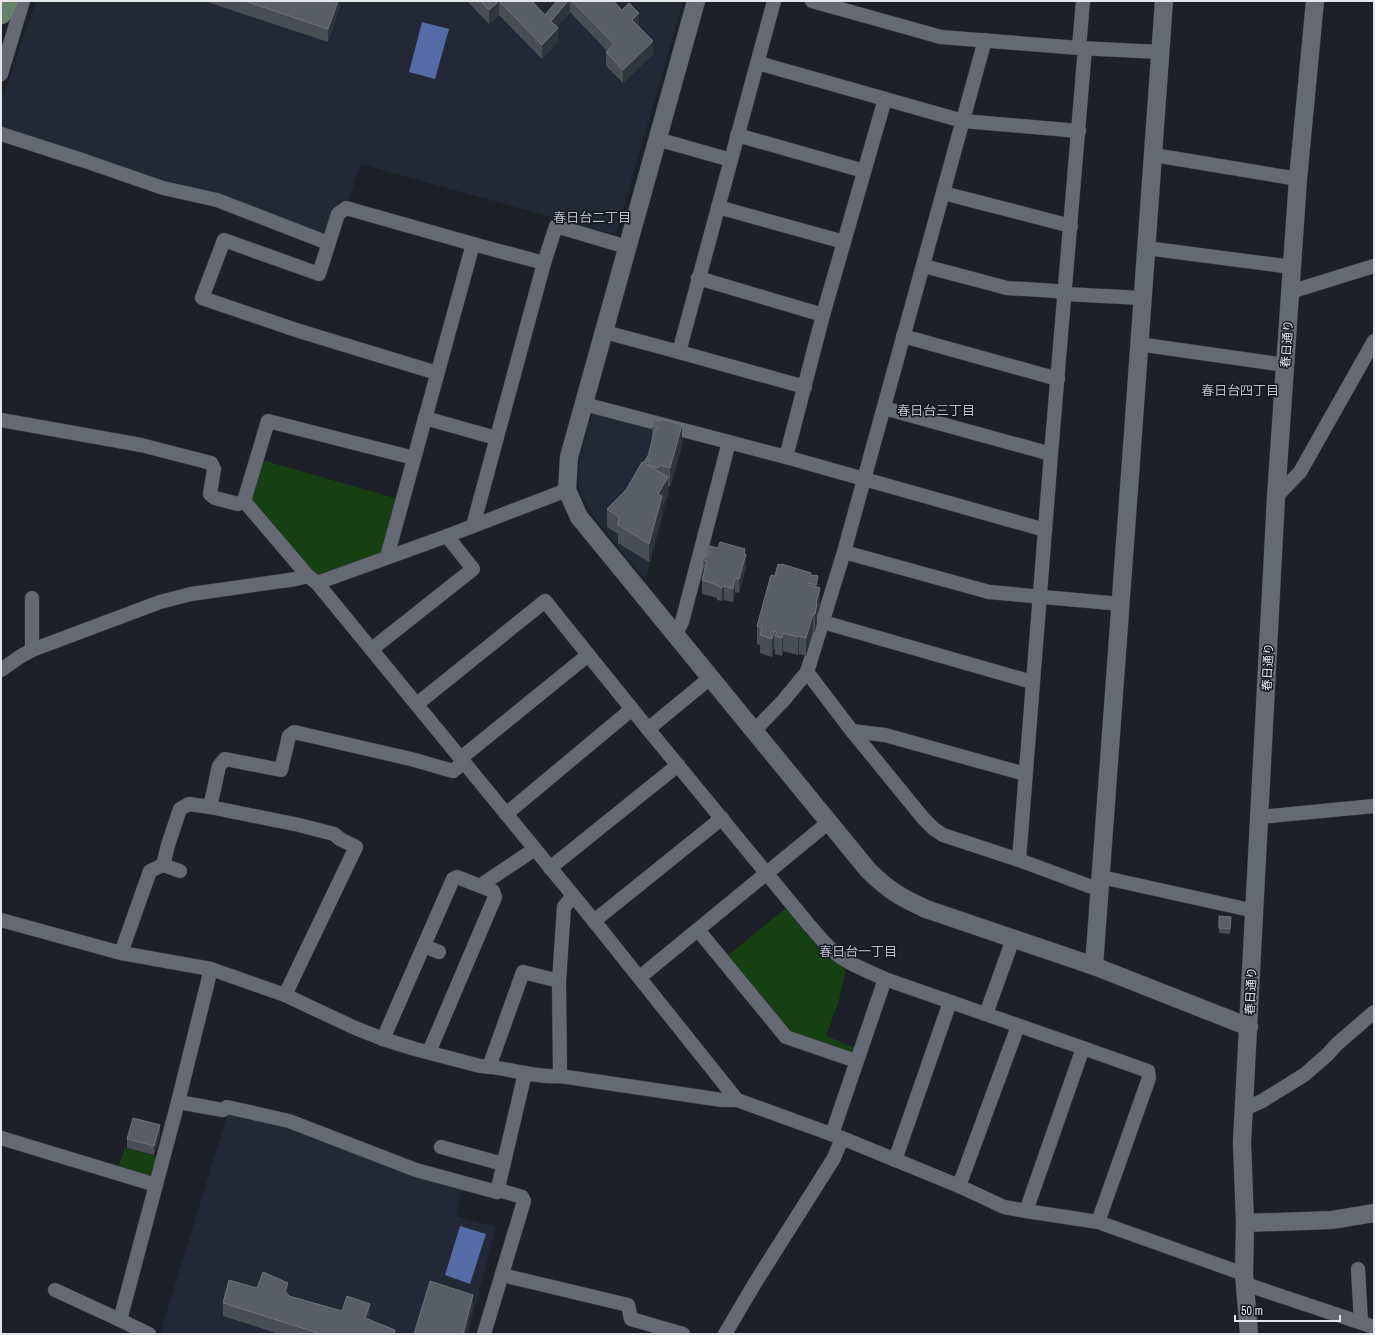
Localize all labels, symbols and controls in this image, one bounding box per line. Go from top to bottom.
district label: 春日台二丁目 [553,209,631,226]
street label: 春日通り [1277,319,1297,369]
district label: 春日台四丁目 [1201,382,1279,399]
district label: 春日台三丁目 [897,402,975,419]
street label: 春日通り [1259,643,1277,691]
district label: 春日台一丁目 [819,943,897,960]
street label: 春日通り [1242,967,1260,1015]
scale bar [1235,1297,1340,1323]
text: 50 m [1241,1303,1263,1319]

